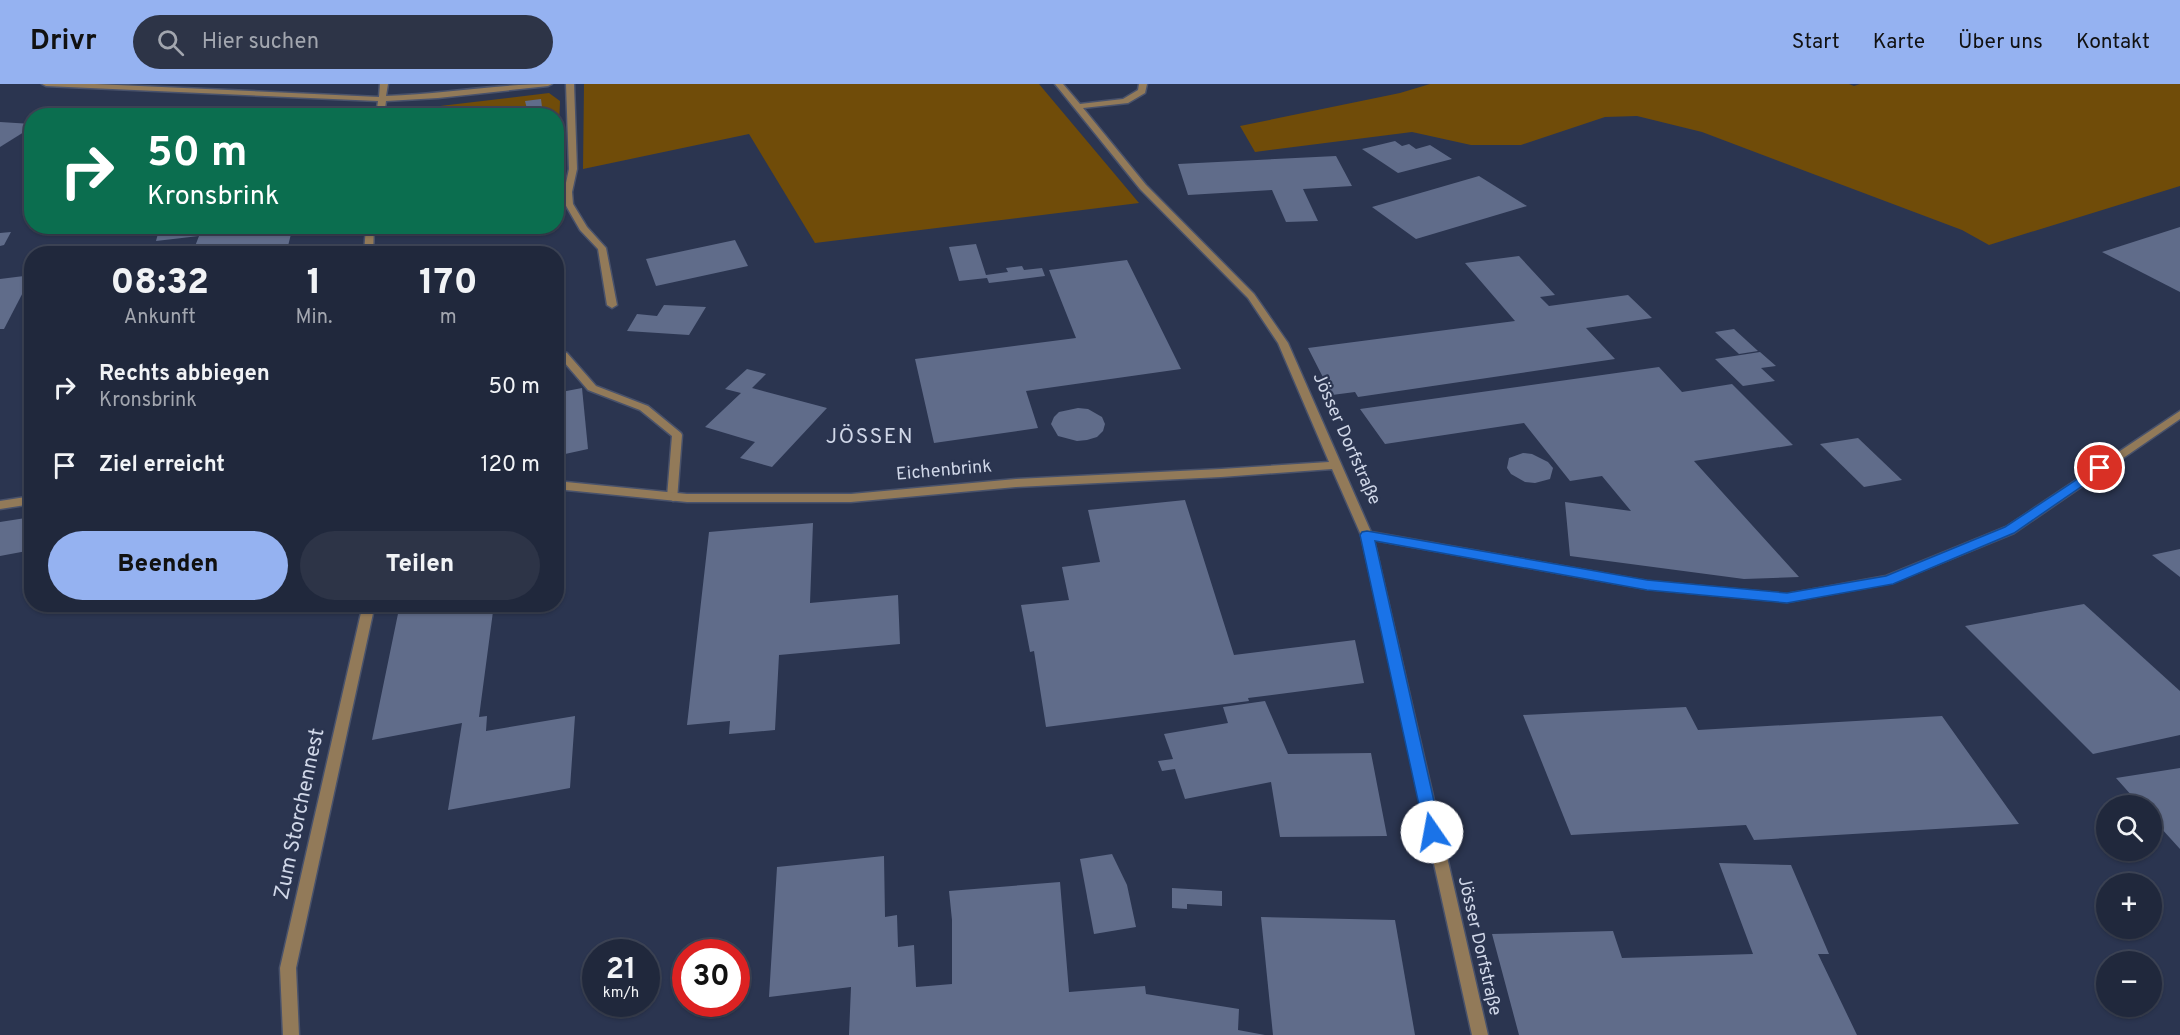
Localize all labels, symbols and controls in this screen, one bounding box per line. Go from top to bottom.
search box [133,15,553,69]
text: Drivr [30,24,97,60]
icon: search [154,26,187,59]
text: Hier suchen [202,29,319,56]
text: Start [1792,29,1840,56]
text: Karte [1873,29,1925,56]
text: Über uns [1958,29,2043,56]
text: Kontakt [2076,29,2150,56]
text: 50 m [147,128,248,181]
icon: right [48,132,126,210]
text: Kronsbrink [147,180,279,214]
text: 08:32 [110,261,209,307]
text: 1 [307,261,321,307]
text: 170 [419,261,478,307]
text: Ankunft [124,305,196,331]
text: Min. [296,305,333,331]
text: m [440,305,457,331]
text: Rechts abbiegen [99,361,270,388]
street label: Jösser Dorfstraße [1307,369,1385,509]
icon: right [48,371,81,404]
text: 50 m [488,374,540,401]
text: Kronsbrink [99,388,197,414]
district label: JÖSSEN [826,424,914,451]
pin [2074,442,2125,493]
icon: arrive [48,449,81,482]
icon: arrive [2083,451,2116,484]
text: Ziel erreicht [99,452,225,479]
text: 120 m [480,452,540,479]
street label: Eichenbrink [895,455,993,487]
button: Beenden [48,531,288,600]
button: Teilen [300,531,540,600]
street label: Zum Storchennest [269,726,331,902]
map controls [2096,795,2162,1017]
button: search [2096,795,2162,861]
position arrow [1400,800,1464,864]
button: + [2096,873,2162,939]
street label: Jösser Dorfstraße [1452,874,1506,1018]
speed limit sign: 30 [672,939,750,1017]
button: − [2096,951,2162,1017]
text: 21 [606,952,636,989]
text: km/h [603,984,639,1003]

